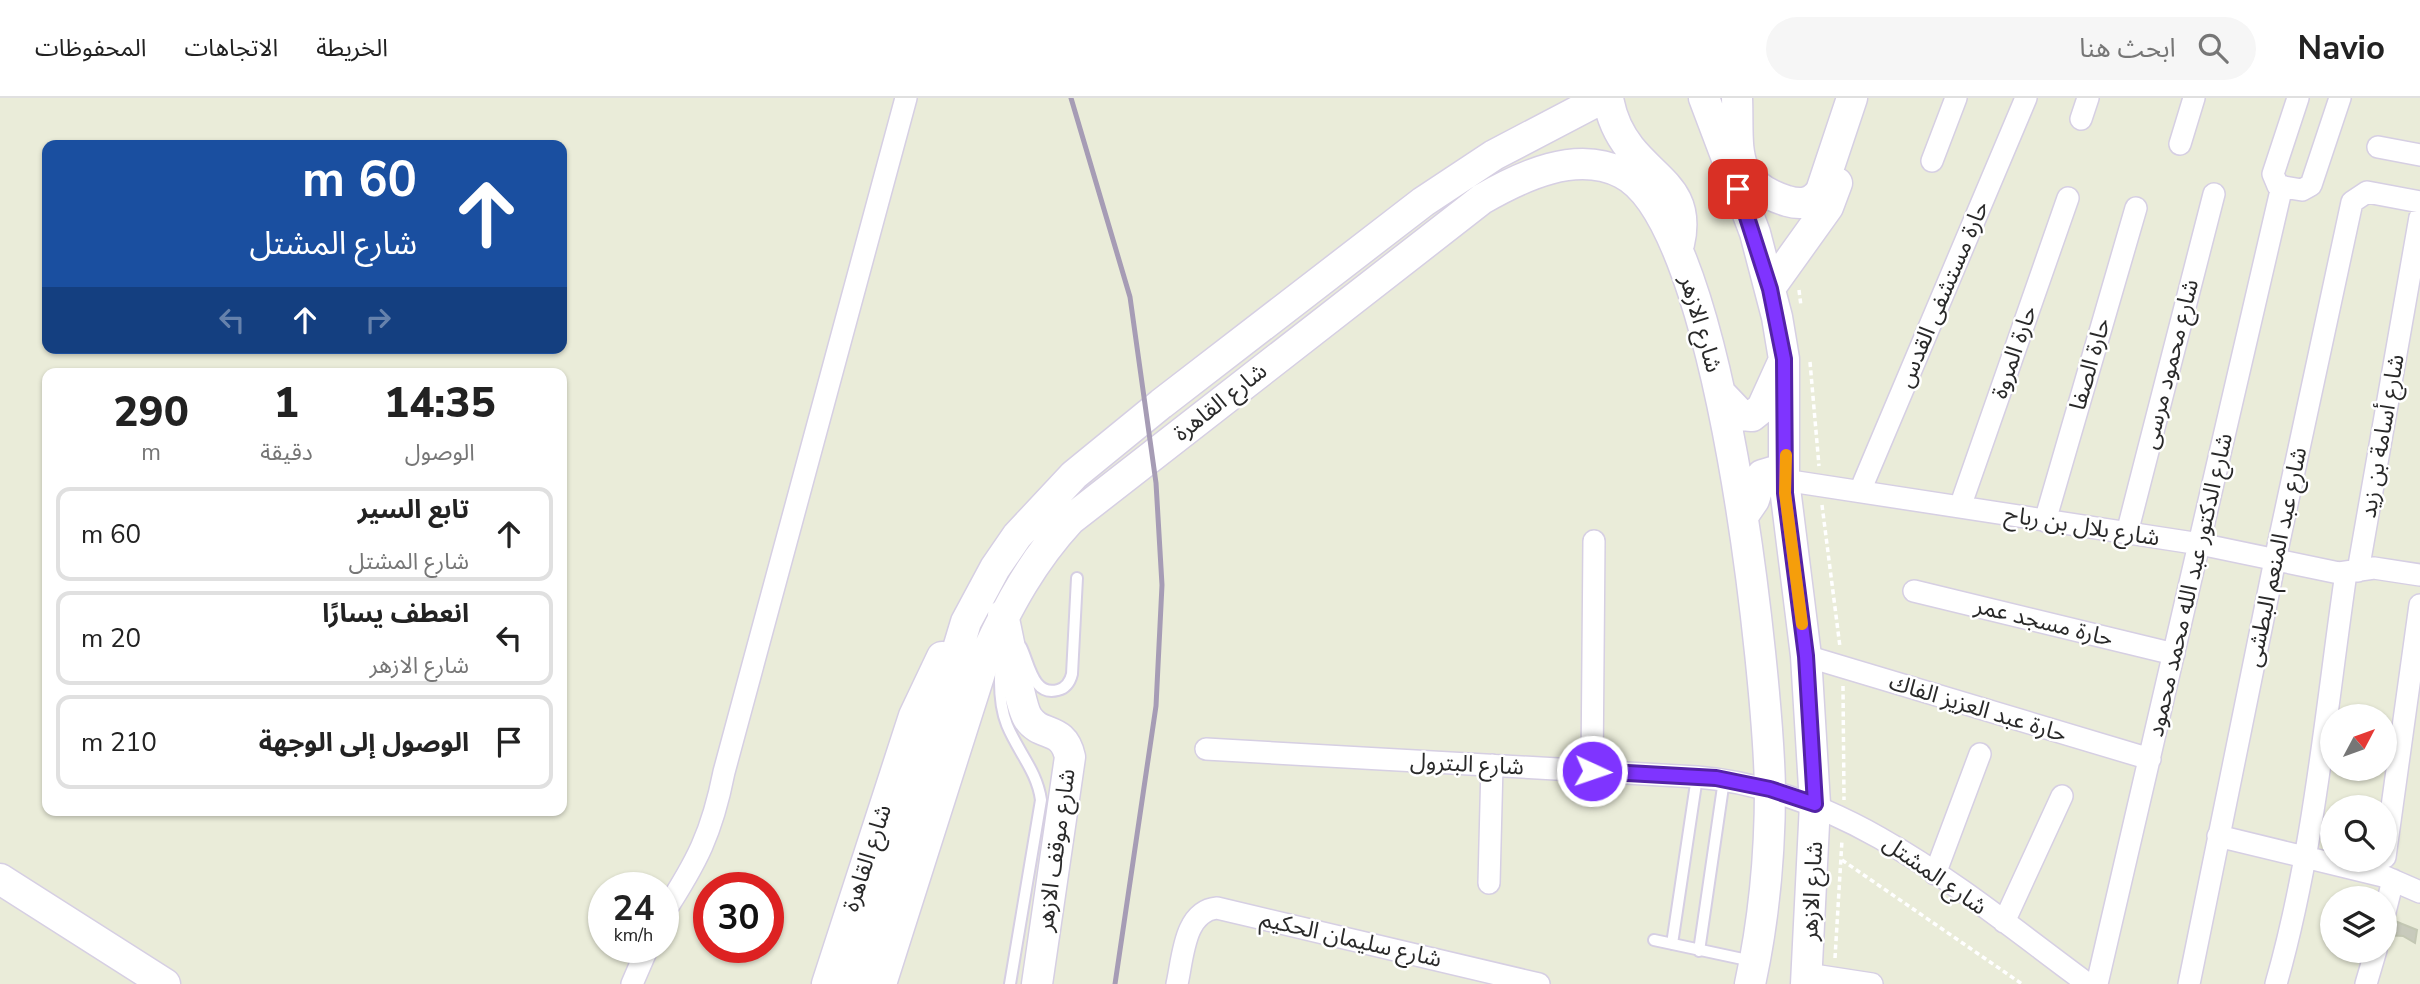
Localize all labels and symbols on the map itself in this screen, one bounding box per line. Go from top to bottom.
pin [1708,159,1768,219]
street label: حارة مستشفى القدس [1890,196,1996,392]
street label: شارع الازهر [1671,271,1730,376]
street label: شارع محمود مرسى [2134,276,2207,452]
street label: حارة المروة [1984,301,2044,403]
street label: حارة الصفا [2062,314,2118,414]
street label: شارع أسامة بن زيد [2352,352,2413,521]
street label: شارع القاهرة [1167,356,1274,449]
street label: شارع الدكتور عبد الله محمد محمود [2140,430,2241,740]
street label: شارع عبد المنعم البطشى [2238,444,2315,670]
street label: شارع بلال بن رباح [2002,498,2162,555]
street label: حارة مسجد عمر [1971,590,2116,654]
street label: حارة عبد العزيز الفاك [1885,666,2071,750]
north arrow [2320,704,2398,780]
position arrow [1555,734,1629,808]
street label: شارع البترول [1409,746,1525,783]
street label: شارع موقف الازهر [1029,767,1084,934]
street label: شارع القاهرة [835,800,900,916]
street label: شارع المشتل [1876,828,1993,923]
street label: شارع الازهر [1794,841,1831,943]
speed limit sign: 30 [693,872,784,963]
street label: شارع سليمان الحكيم [1257,903,1445,976]

